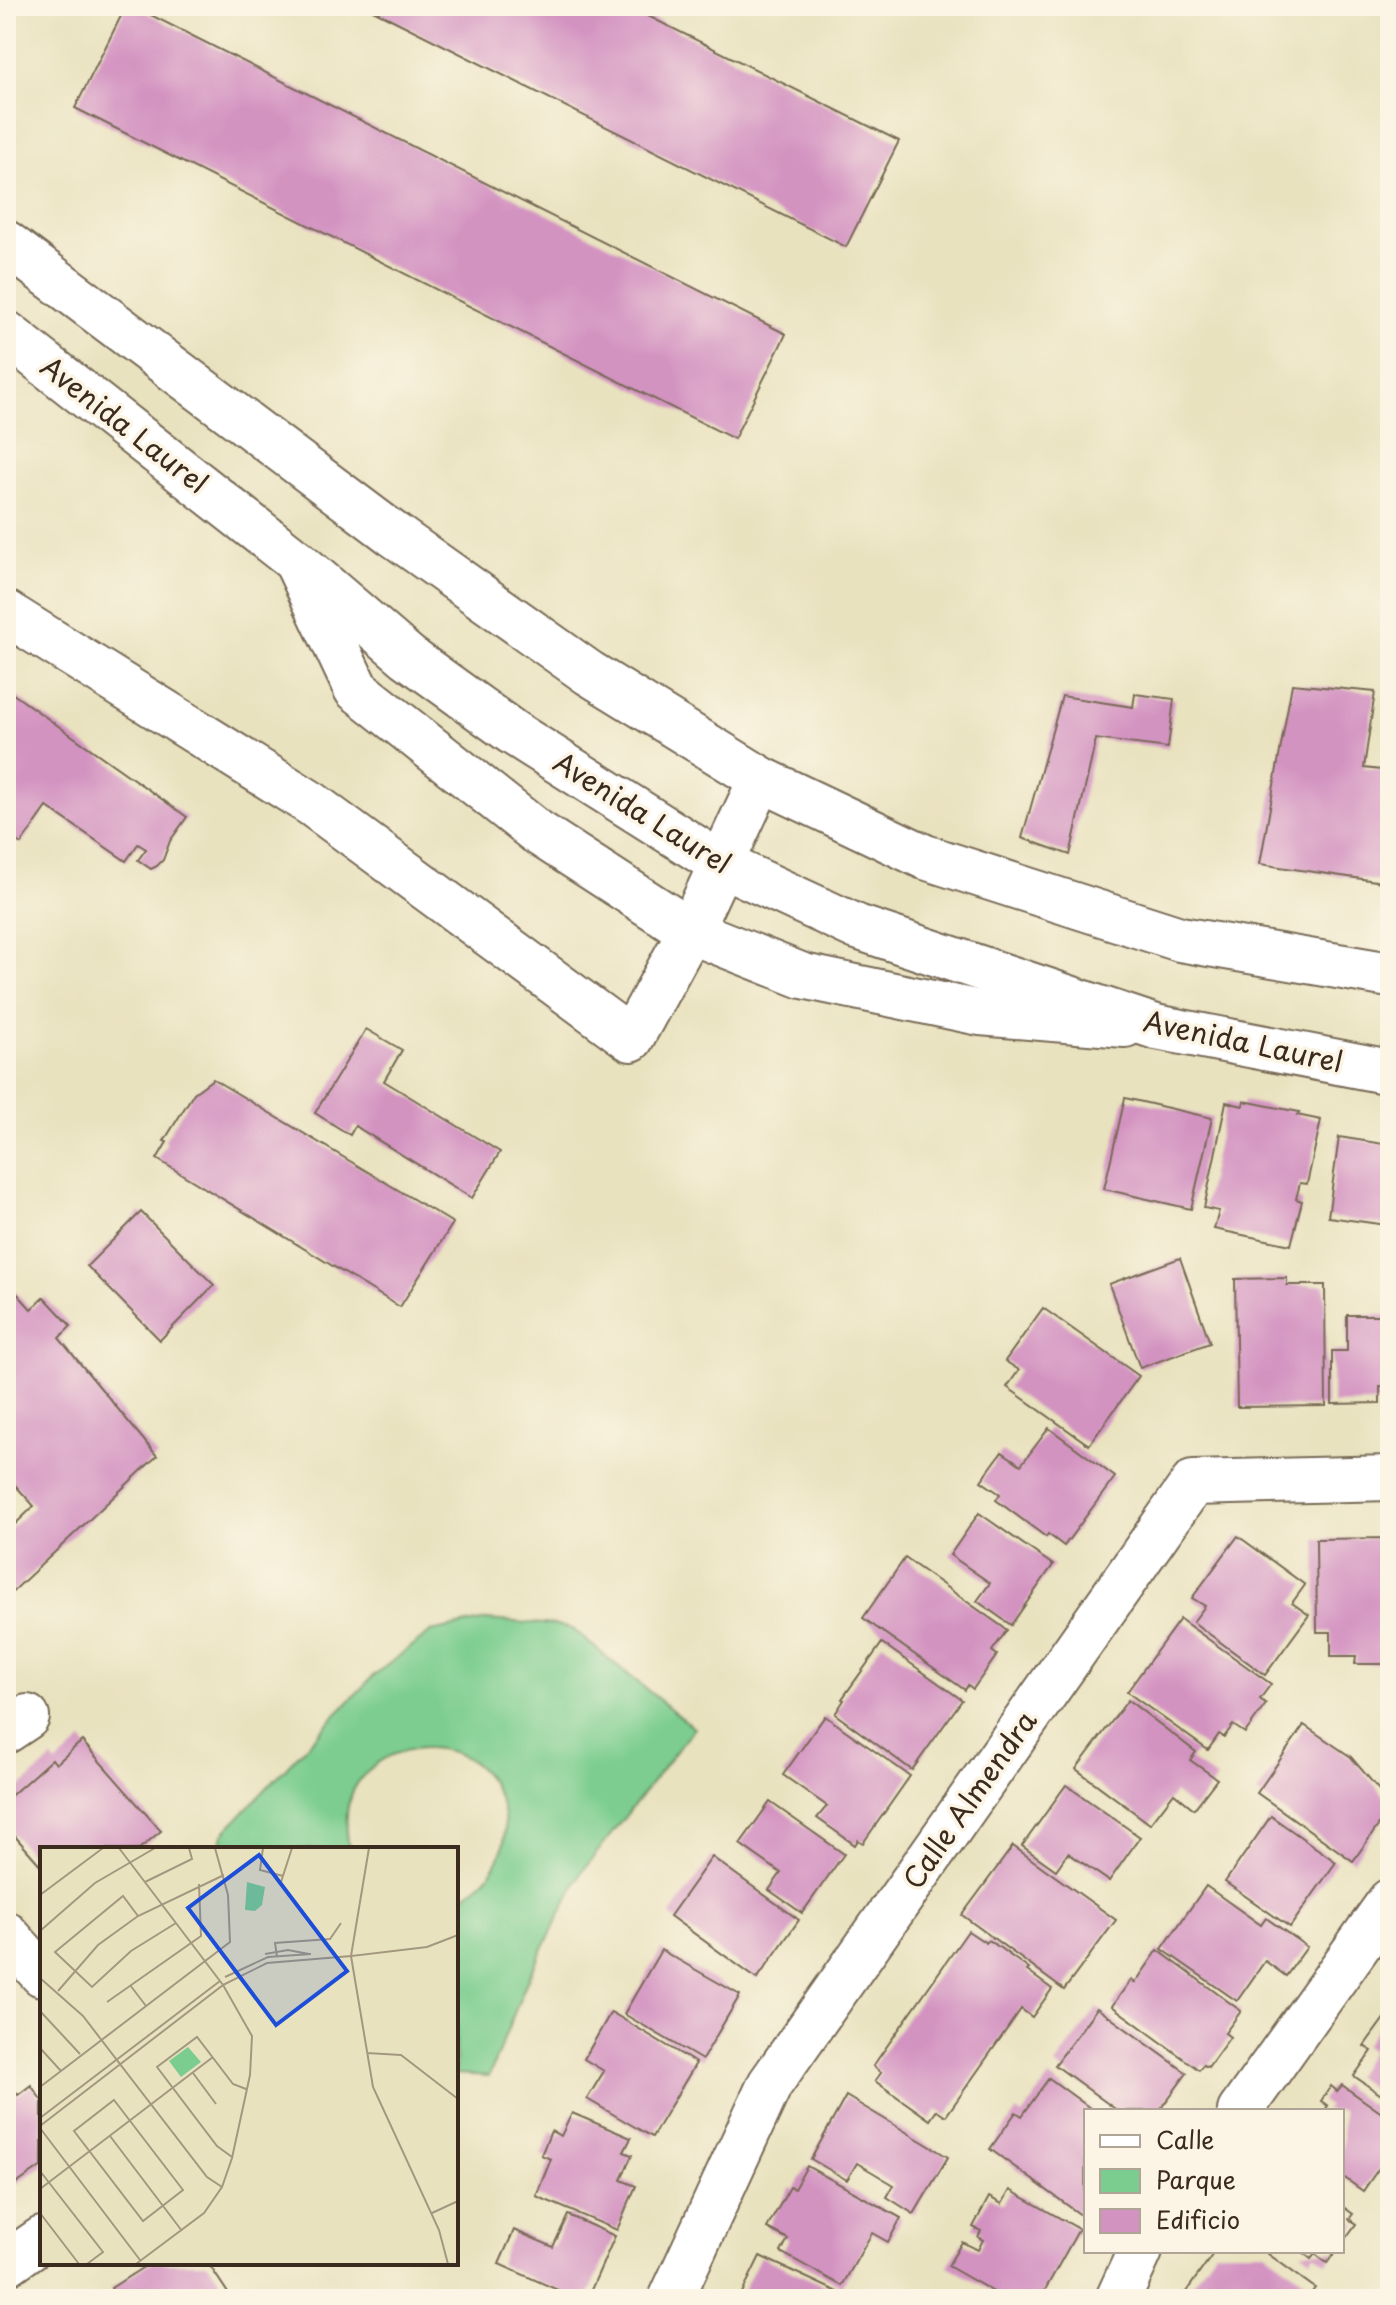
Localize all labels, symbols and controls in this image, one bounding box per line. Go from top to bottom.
street label: Avenida Laurel [32,345,218,503]
street label: Avenida Laurel [546,740,740,884]
street label: Avenida Laurel [1140,998,1347,1083]
street label: Calle Almendra [891,1701,1047,1897]
inset map [40,1847,458,2265]
legend [1084,2109,1344,2253]
text: Calle [1156,2121,1214,2157]
text: Parque [1156,2161,1236,2197]
text: Edificio [1156,2201,1240,2237]

